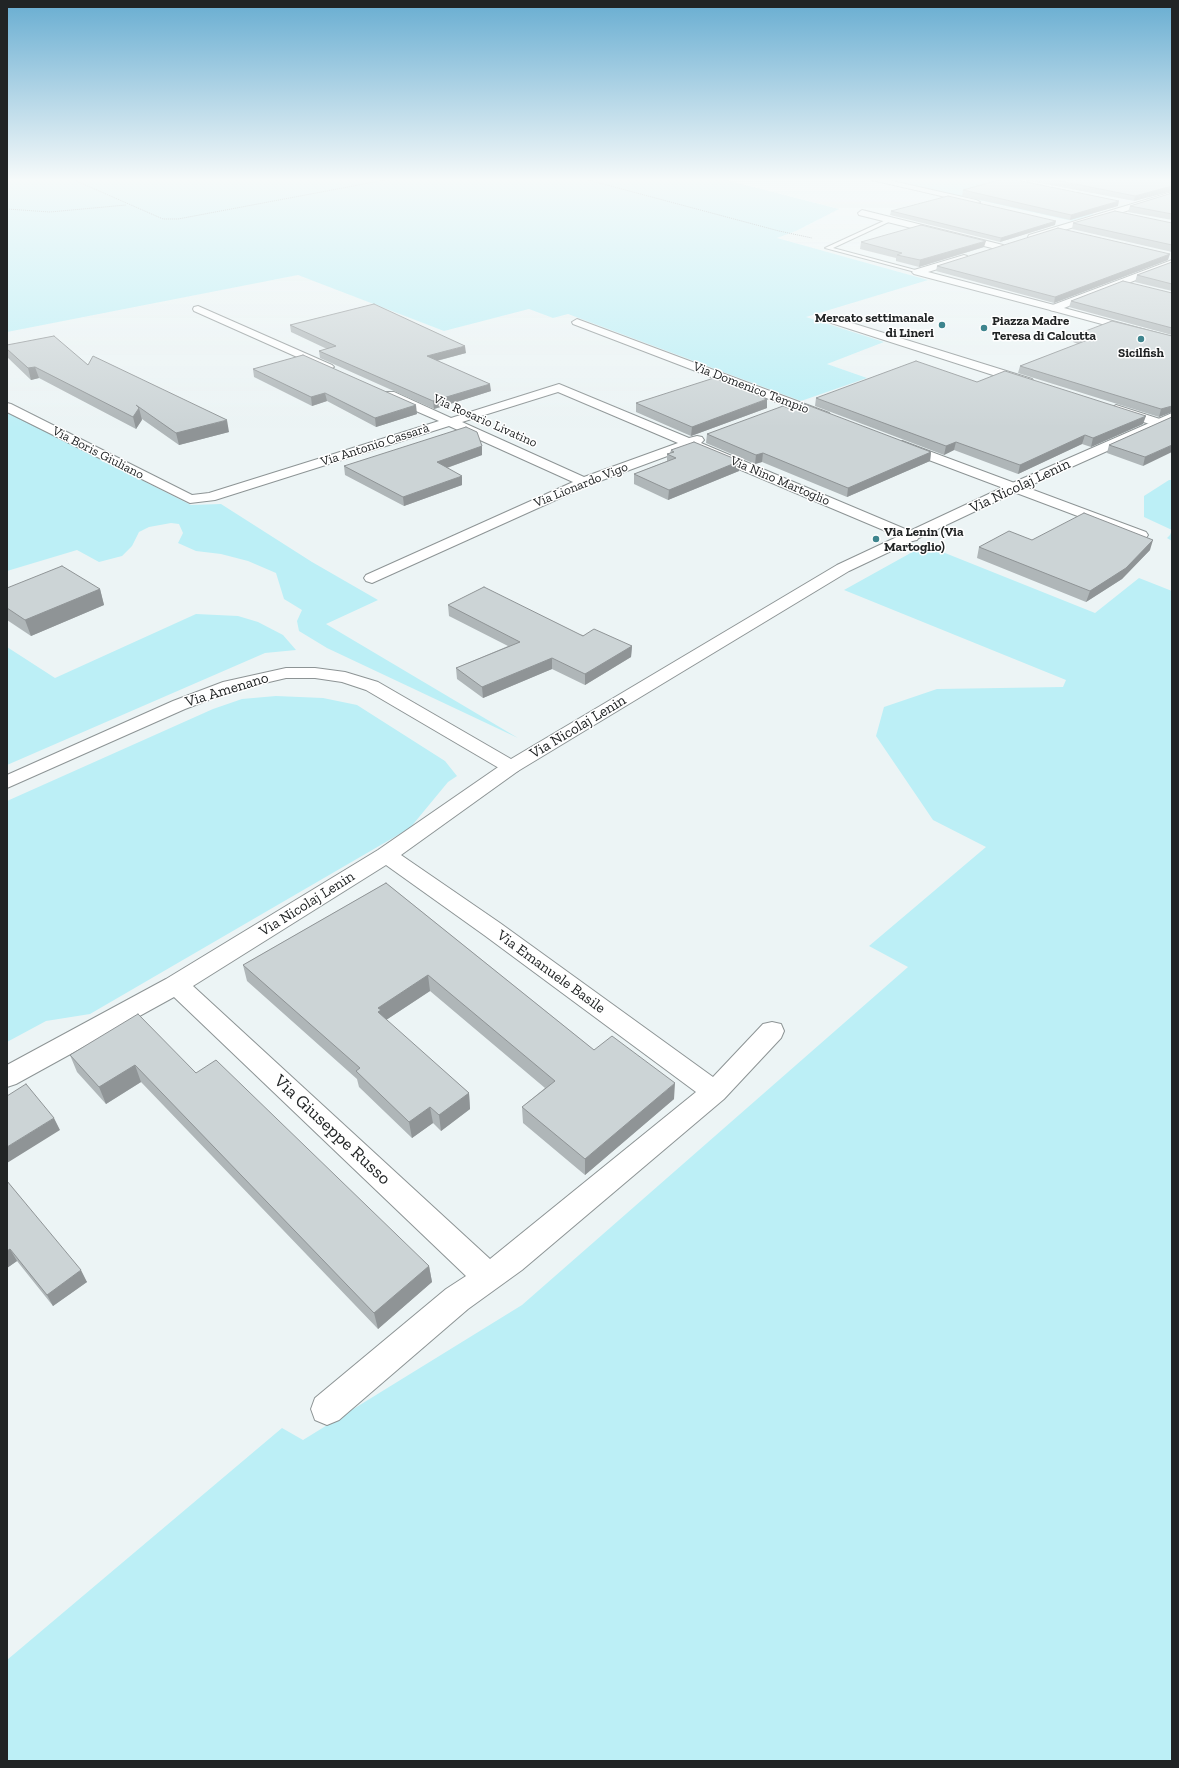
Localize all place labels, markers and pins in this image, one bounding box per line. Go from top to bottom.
place label: Mercato settimanale di Lineri [815,310,934,341]
place label: Piazza Madre Teresa di Calcutta [992,313,1096,344]
marker: Mercato settimanale di Lineri [937,320,947,330]
marker: Piazza Madre Teresa di Calcutta [979,323,989,333]
marker: Sicilfish [1136,334,1146,344]
place label: Sicilfish [1118,345,1164,361]
place label: Via Lenin (Via Martoglio) [884,524,963,555]
marker: Via Lenin (Via Martoglio) [871,534,881,544]

